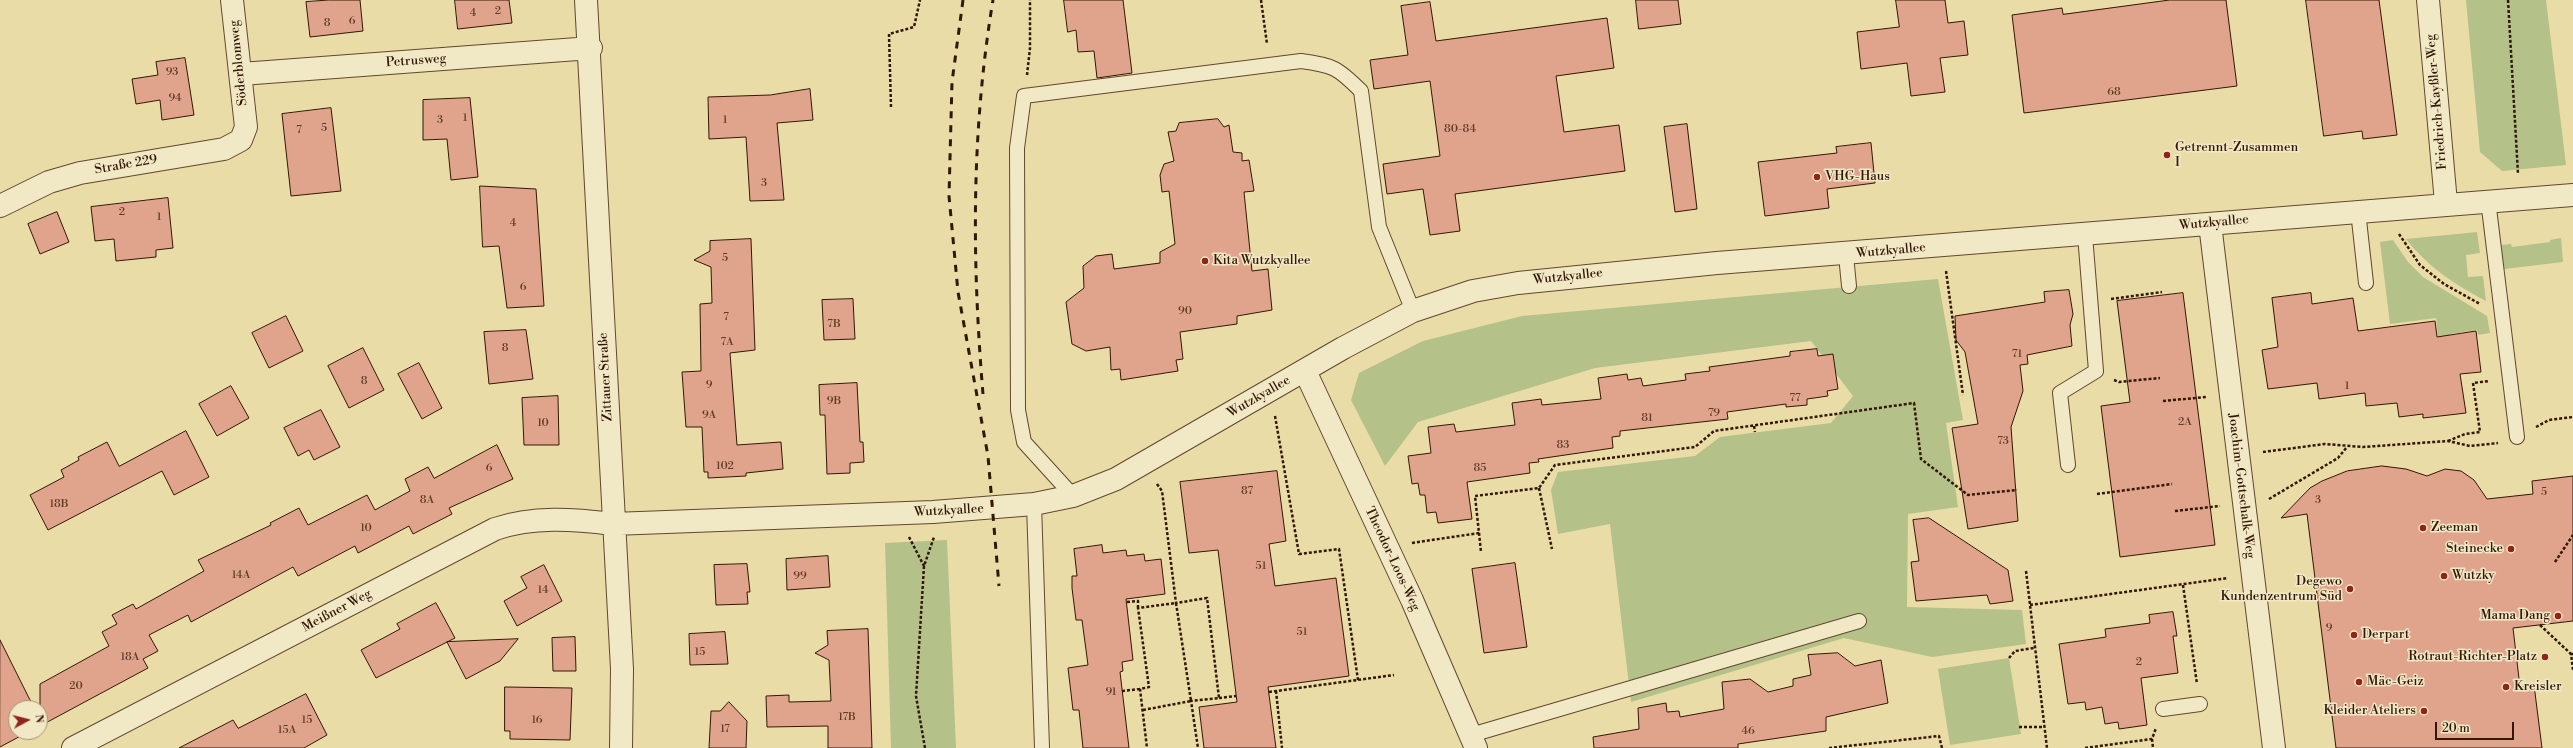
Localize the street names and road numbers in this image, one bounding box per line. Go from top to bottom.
street label: Söderblomweg [227,19,251,107]
street label: Friedrich-Kayßler-Weg [2423,33,2451,171]
street label: Petrusweg [385,51,447,71]
street label: Straße 229 [93,152,159,178]
street label: Wutzkyallee [2178,212,2250,234]
street label: Wutzkyallee [1855,240,1927,262]
street label: Wutzkyallee [1532,266,1604,288]
street label: Zittauer Straße [596,332,616,422]
street label: Wutzkyallee [1225,373,1293,421]
street label: Joachim-Gottschalk-Weg [2224,412,2258,560]
street label: Wutzkyallee [914,501,984,521]
street label: Theodor-Loos-Weg [1361,505,1423,613]
street label: Meißner Weg [300,586,374,636]

